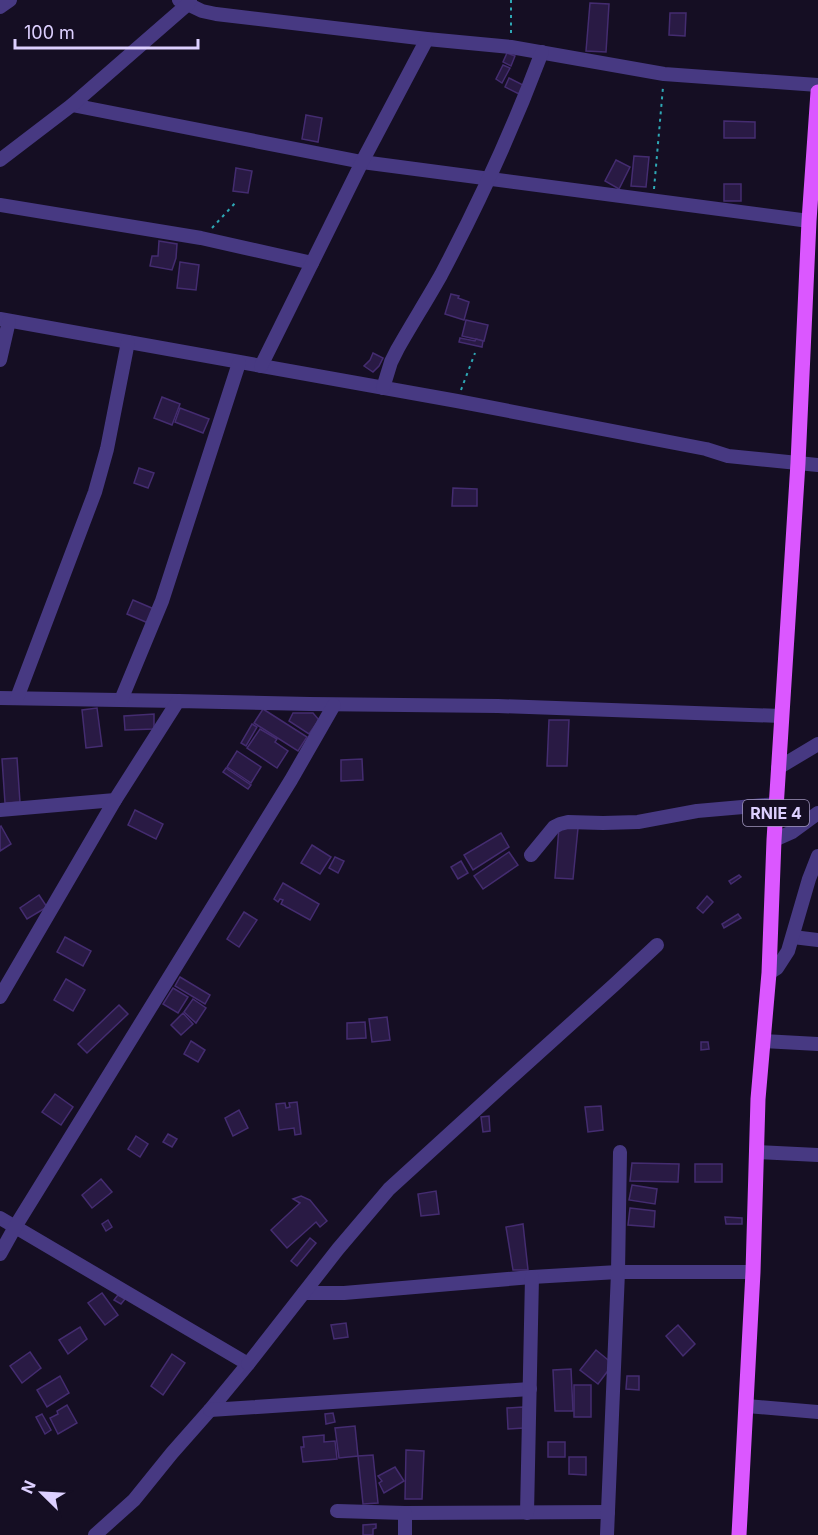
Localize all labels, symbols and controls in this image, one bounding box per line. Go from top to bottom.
scale bar [15,12,198,50]
text: 100 m [24,22,75,43]
road number: RNIE 4 [743,800,809,826]
north arrow [12,1463,72,1523]
text: N [17,1477,40,1497]

